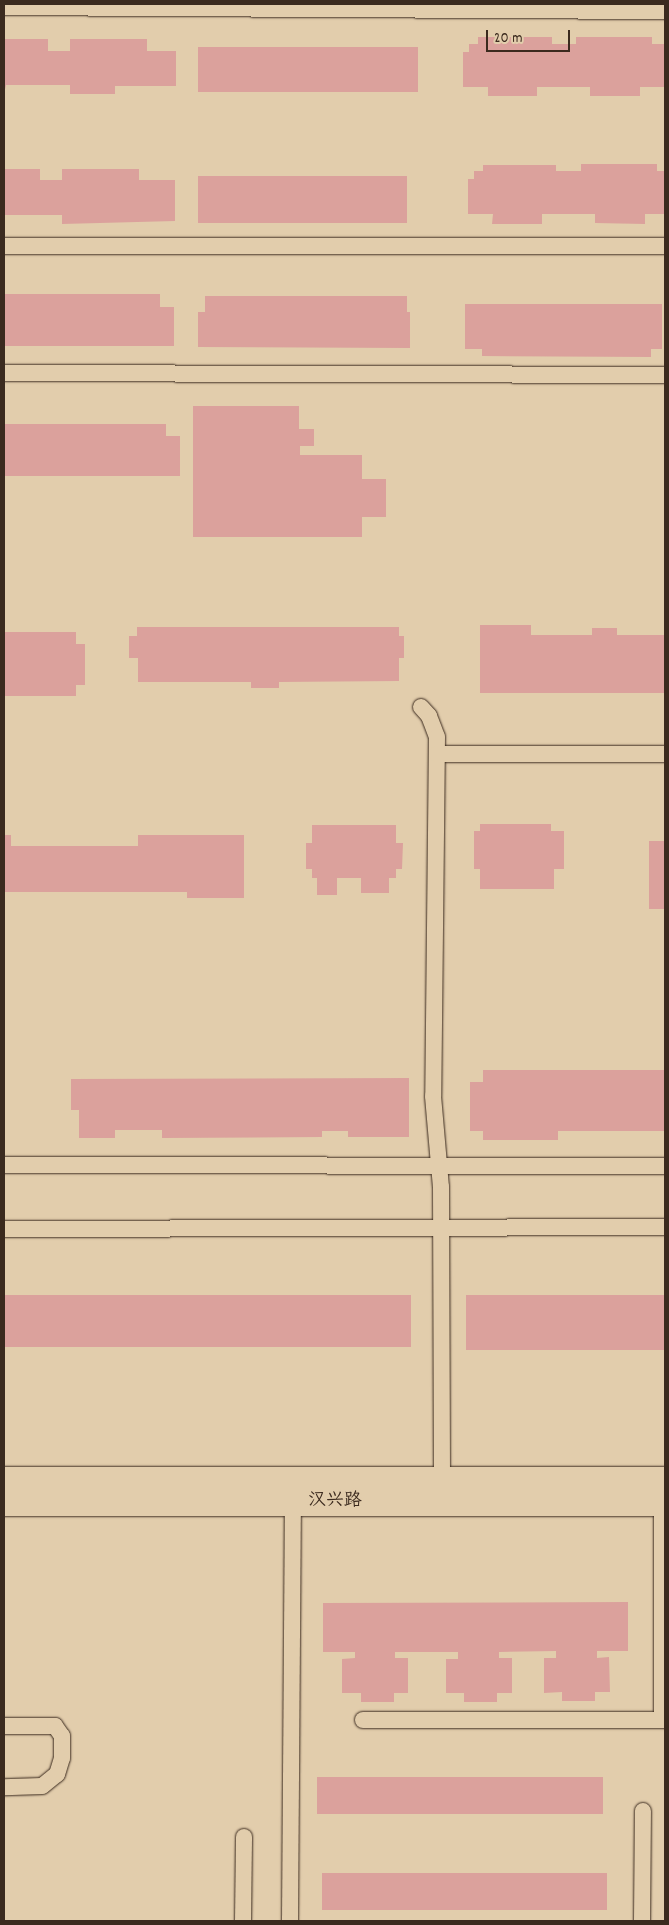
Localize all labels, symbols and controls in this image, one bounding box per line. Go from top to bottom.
scale bar [489,20,573,52]
text: 20 m [494,28,522,50]
street label: 汉兴路 [308,1491,362,1513]

